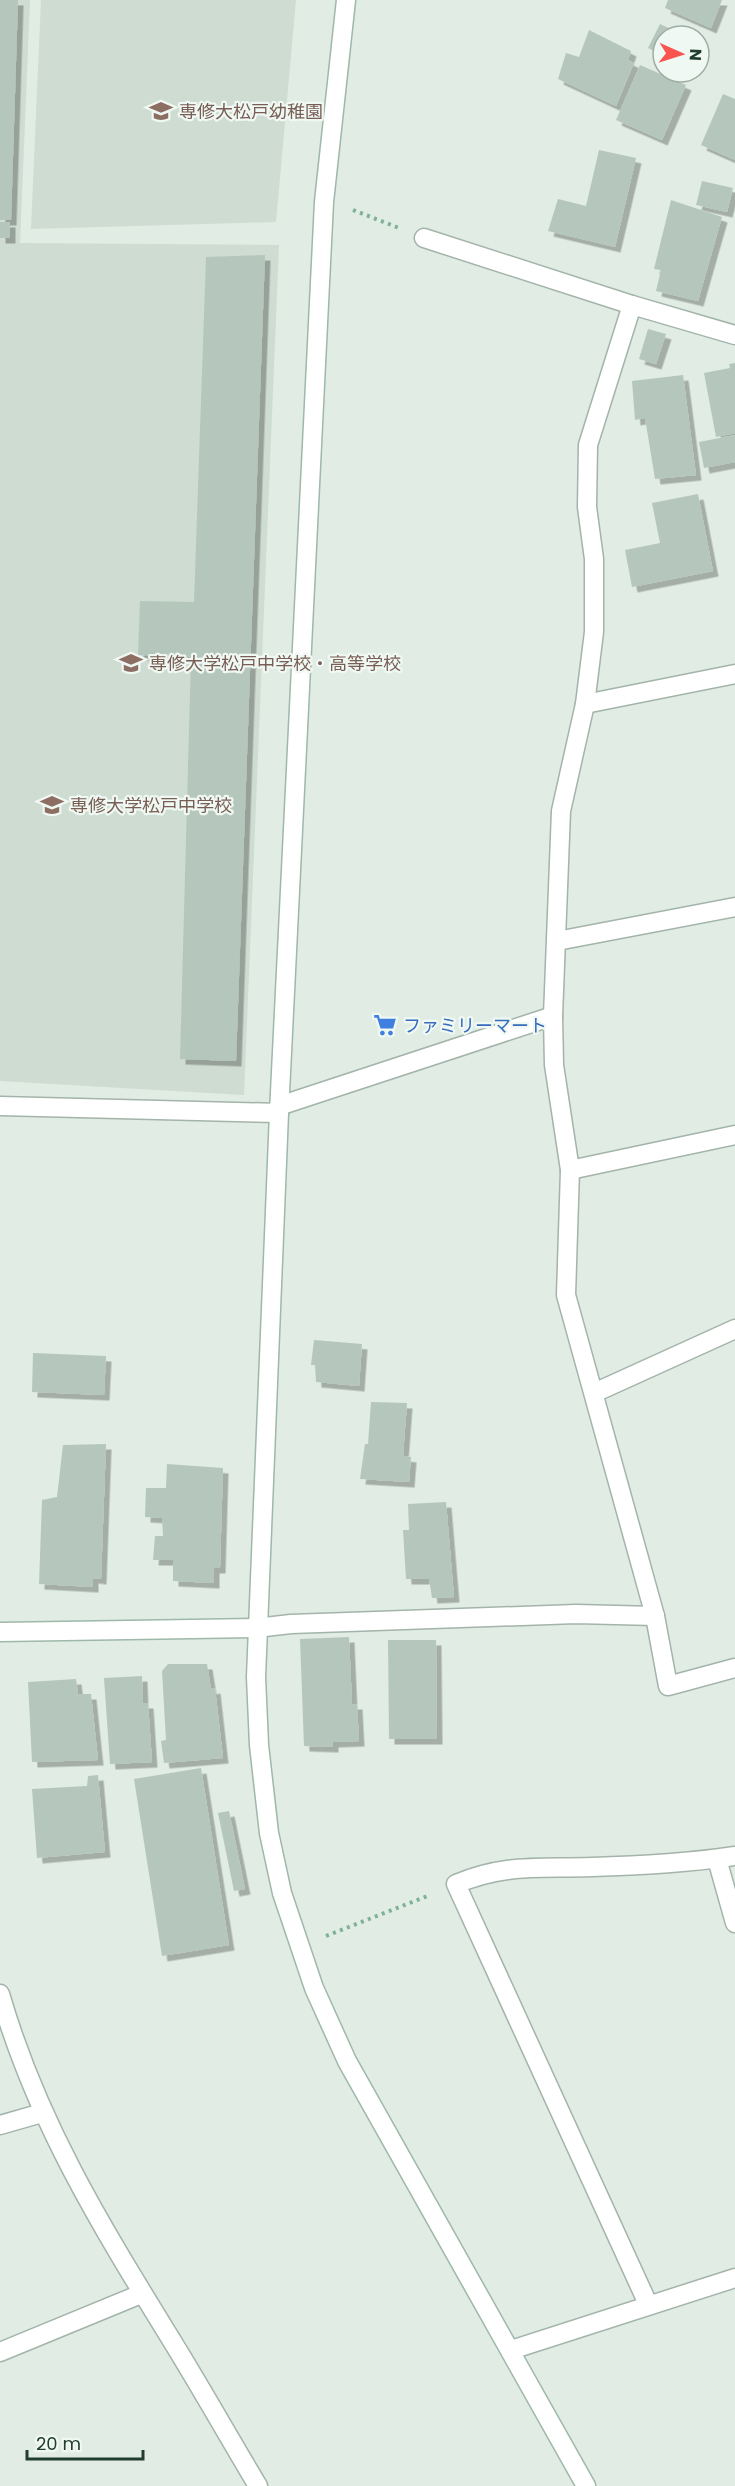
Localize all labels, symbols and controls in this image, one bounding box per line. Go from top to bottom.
north arrow [651,24,711,84]
text: N [684,48,707,61]
school or university icon: 専修大松戸幼稚園 [148,98,174,124]
place label: 専修大松戸幼稚園 [179,99,323,124]
school or university icon: 専修大学松戸中学校・高等学校 [118,650,144,676]
place label: 専修大学松戸中学校・高等学校 [149,651,401,676]
school or university icon: 専修大学松戸中学校 [39,792,65,818]
place label: 専修大学松戸中学校 [70,793,232,818]
supermarket icon: ファミリーマート [372,1012,398,1038]
place label: ファミリーマート [403,1013,547,1038]
scale bar [27,2423,142,2461]
text: 20 m [36,2431,81,2456]

